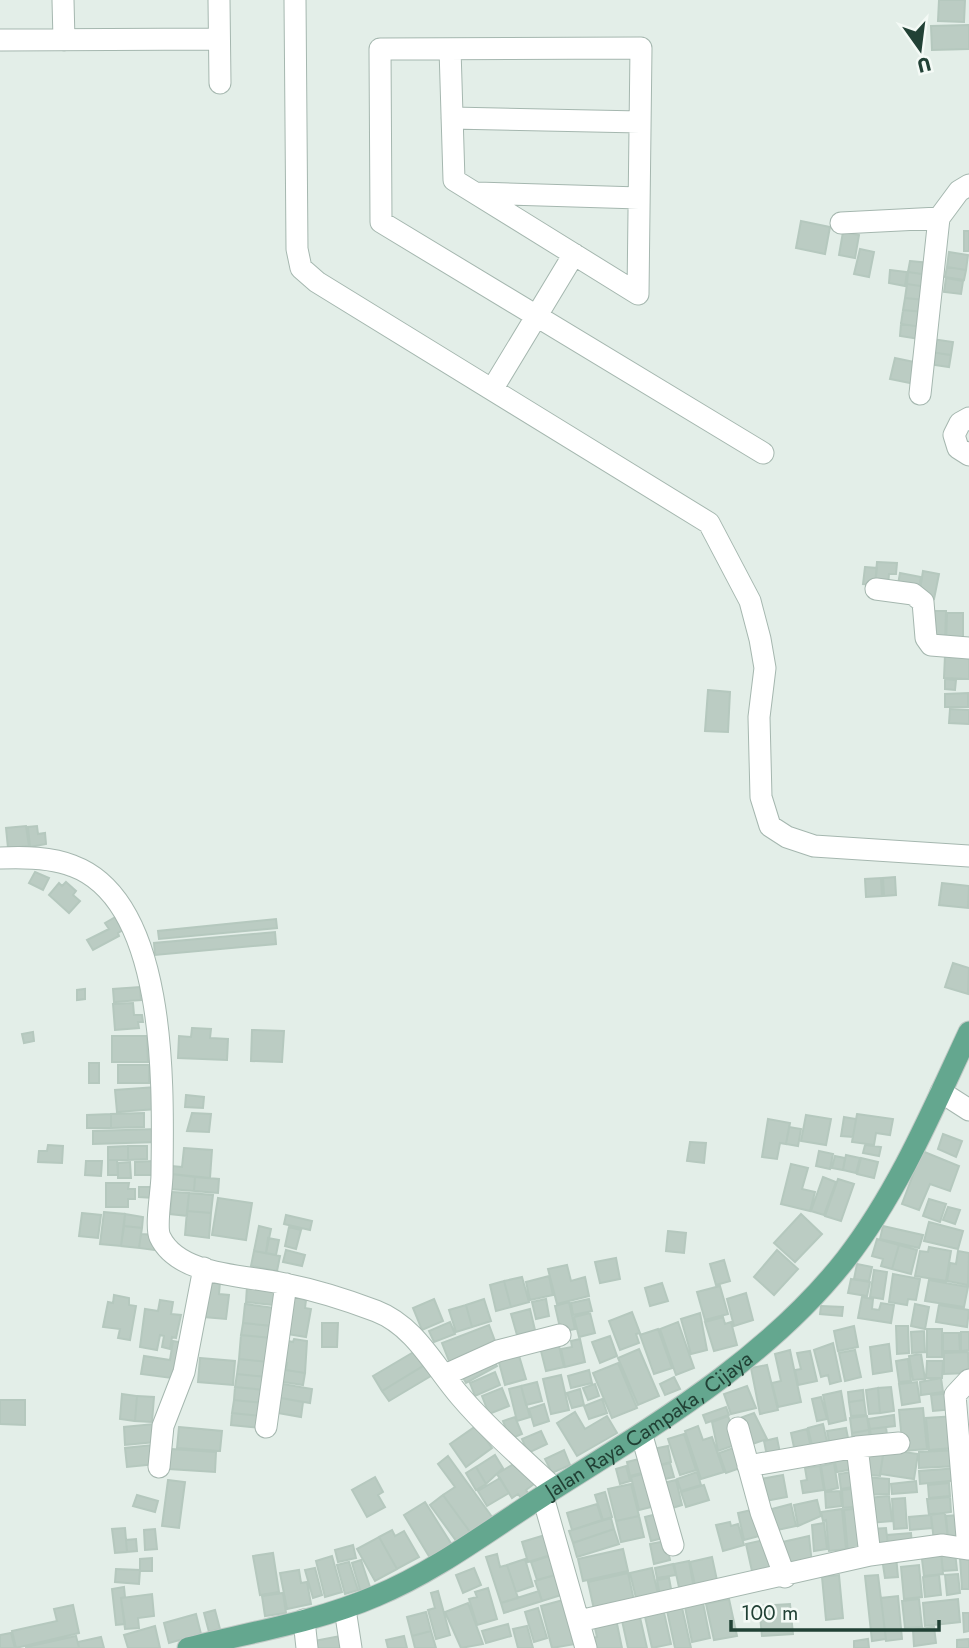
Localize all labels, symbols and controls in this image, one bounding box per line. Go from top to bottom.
north arrow [885,14,955,84]
text: U [914,50,934,80]
street label: Jalan Raya Campaka, Cijaya [537,1344,759,1507]
scale bar [731,1588,939,1632]
text: 100 m [741,1598,798,1628]

